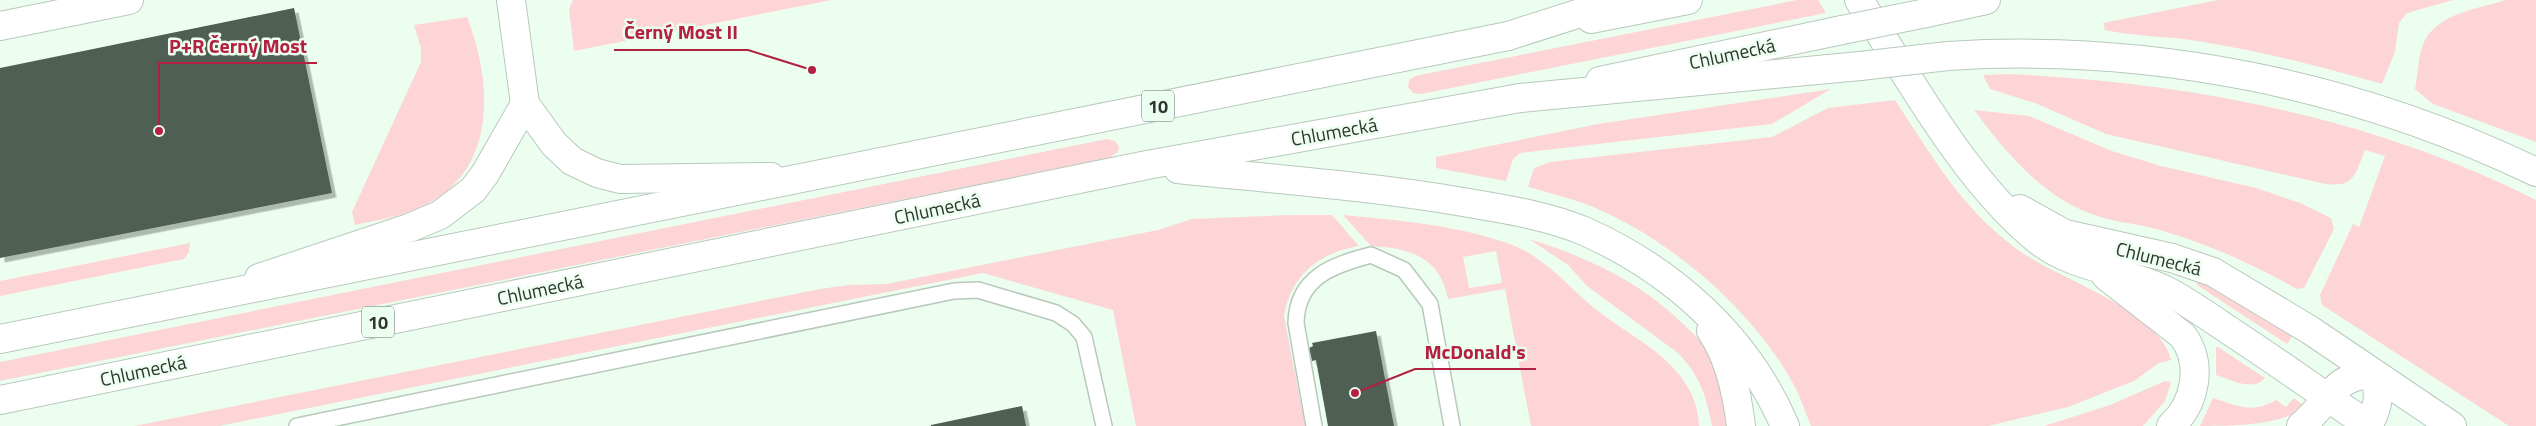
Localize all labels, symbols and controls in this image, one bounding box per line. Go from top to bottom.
callout: Černý Most II [614,15,748,50]
text: Černý Most II [624,16,738,47]
callout: P+R Černý Most [159,28,317,63]
text: P+R Černý Most [169,30,307,61]
street label: Chlumecká [1686,30,1778,76]
road number: 10 [1142,90,1174,122]
street label: Chlumecká [1288,109,1380,153]
street label: Chlumecká [891,185,983,231]
street label: Chlumecká [2113,233,2205,283]
street label: Chlumecká [494,266,586,312]
road number: 10 [362,306,394,338]
callout: McDonald's [1415,334,1536,369]
text: McDonald's [1424,336,1526,367]
street label: Chlumecká [97,347,189,393]

